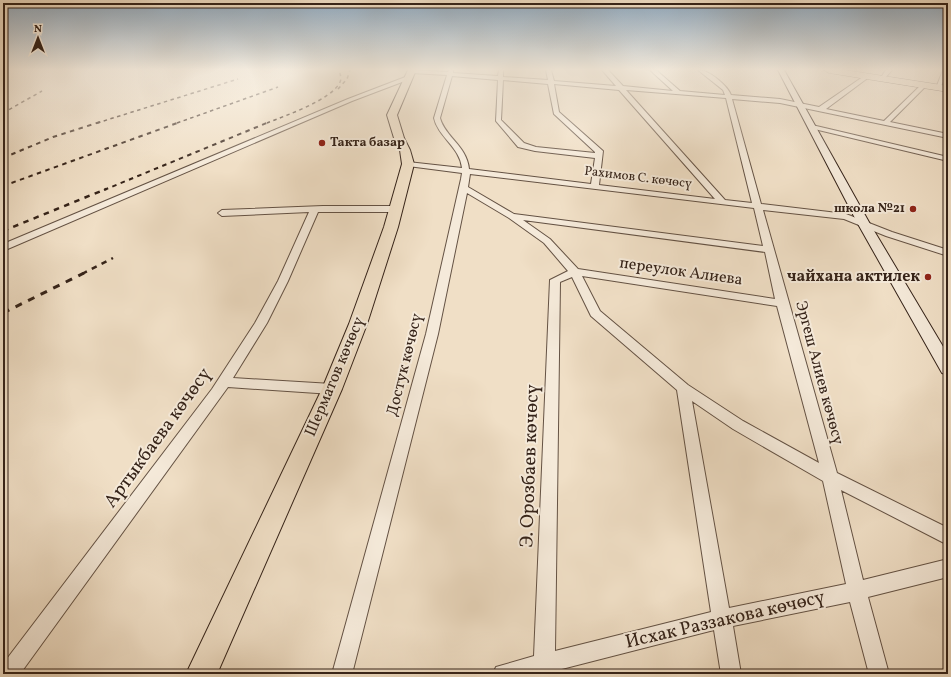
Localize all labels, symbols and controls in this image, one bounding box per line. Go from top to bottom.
north arrow [18,18,58,58]
text: N [34,22,42,37]
place label: Такта базар [330,134,405,152]
marker: Такта базар [317,138,327,148]
street label: Рахимов С. көчөсү [583,162,693,194]
place label: школа №21 [834,200,905,218]
marker: школа №21 [908,204,918,214]
street label: переулок Алиева [618,252,744,292]
place label: чайхана актилек [787,266,920,288]
marker: чайхана актилек [923,272,933,282]
street label: Эргеш Алиев көчөсү [789,299,849,448]
street label: Достук көчөсү [382,311,429,419]
street label: Шерматов көчөсү [300,313,370,440]
street label: Артыкбаева көчөсү [98,363,218,513]
street label: Э. Орозбаев көчөсү [514,384,546,548]
street label: Исхак Раззакова көчөсү [623,584,827,656]

